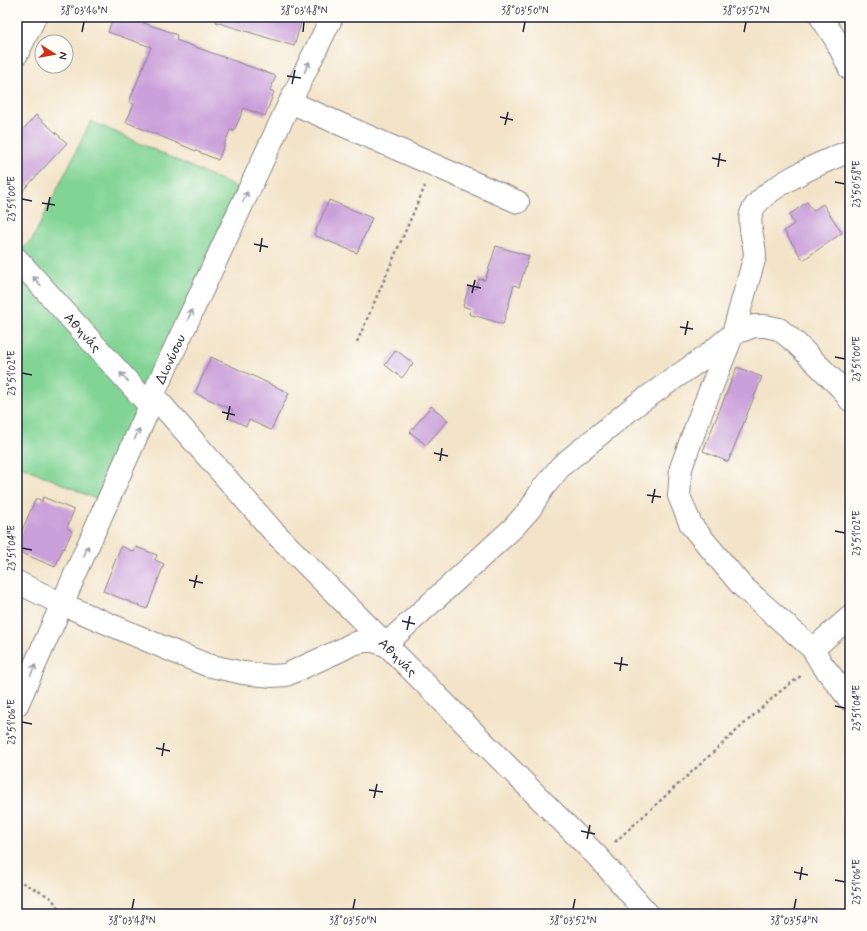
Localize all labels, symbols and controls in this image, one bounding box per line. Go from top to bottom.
text: 38°03'46"N [61,4,108,18]
text: 38°03'48"N [281,4,328,18]
text: 38°03'50"N [501,4,549,18]
text: 38°03'52"N [723,4,770,18]
north arrow [34,34,74,74]
text: N [55,51,70,61]
one-way arrow [304,61,311,73]
text: 23°50'58"E [850,160,864,208]
text: 23°51'00"E [5,176,19,222]
one-way arrow [242,192,249,204]
one-way arrow [32,275,41,286]
street label: Αθηνάς [60,309,105,356]
one-way arrow [187,310,195,322]
street label: Διονύσου [152,332,190,387]
text: 23°51'00"E [850,336,864,382]
text: 23°51'02"E [5,350,19,396]
one-way arrow [119,372,128,382]
one-way arrow [134,428,141,440]
text: 23°51'02"E [850,510,864,556]
text: 23°51'04"E [5,525,19,571]
one-way arrow [82,545,90,557]
street label: Αθηνάς [374,635,420,681]
one-way arrow [30,664,37,676]
text: 23°51'04"E [850,685,864,731]
text: 23°51'06"E [5,699,19,745]
text: 23°51'06"E [850,859,864,905]
text: 38°03'48"N [109,914,156,928]
text: 38°03'50"N [329,914,377,928]
text: 38°03'52"N [550,914,597,928]
text: 38°03'54"N [770,914,818,928]

